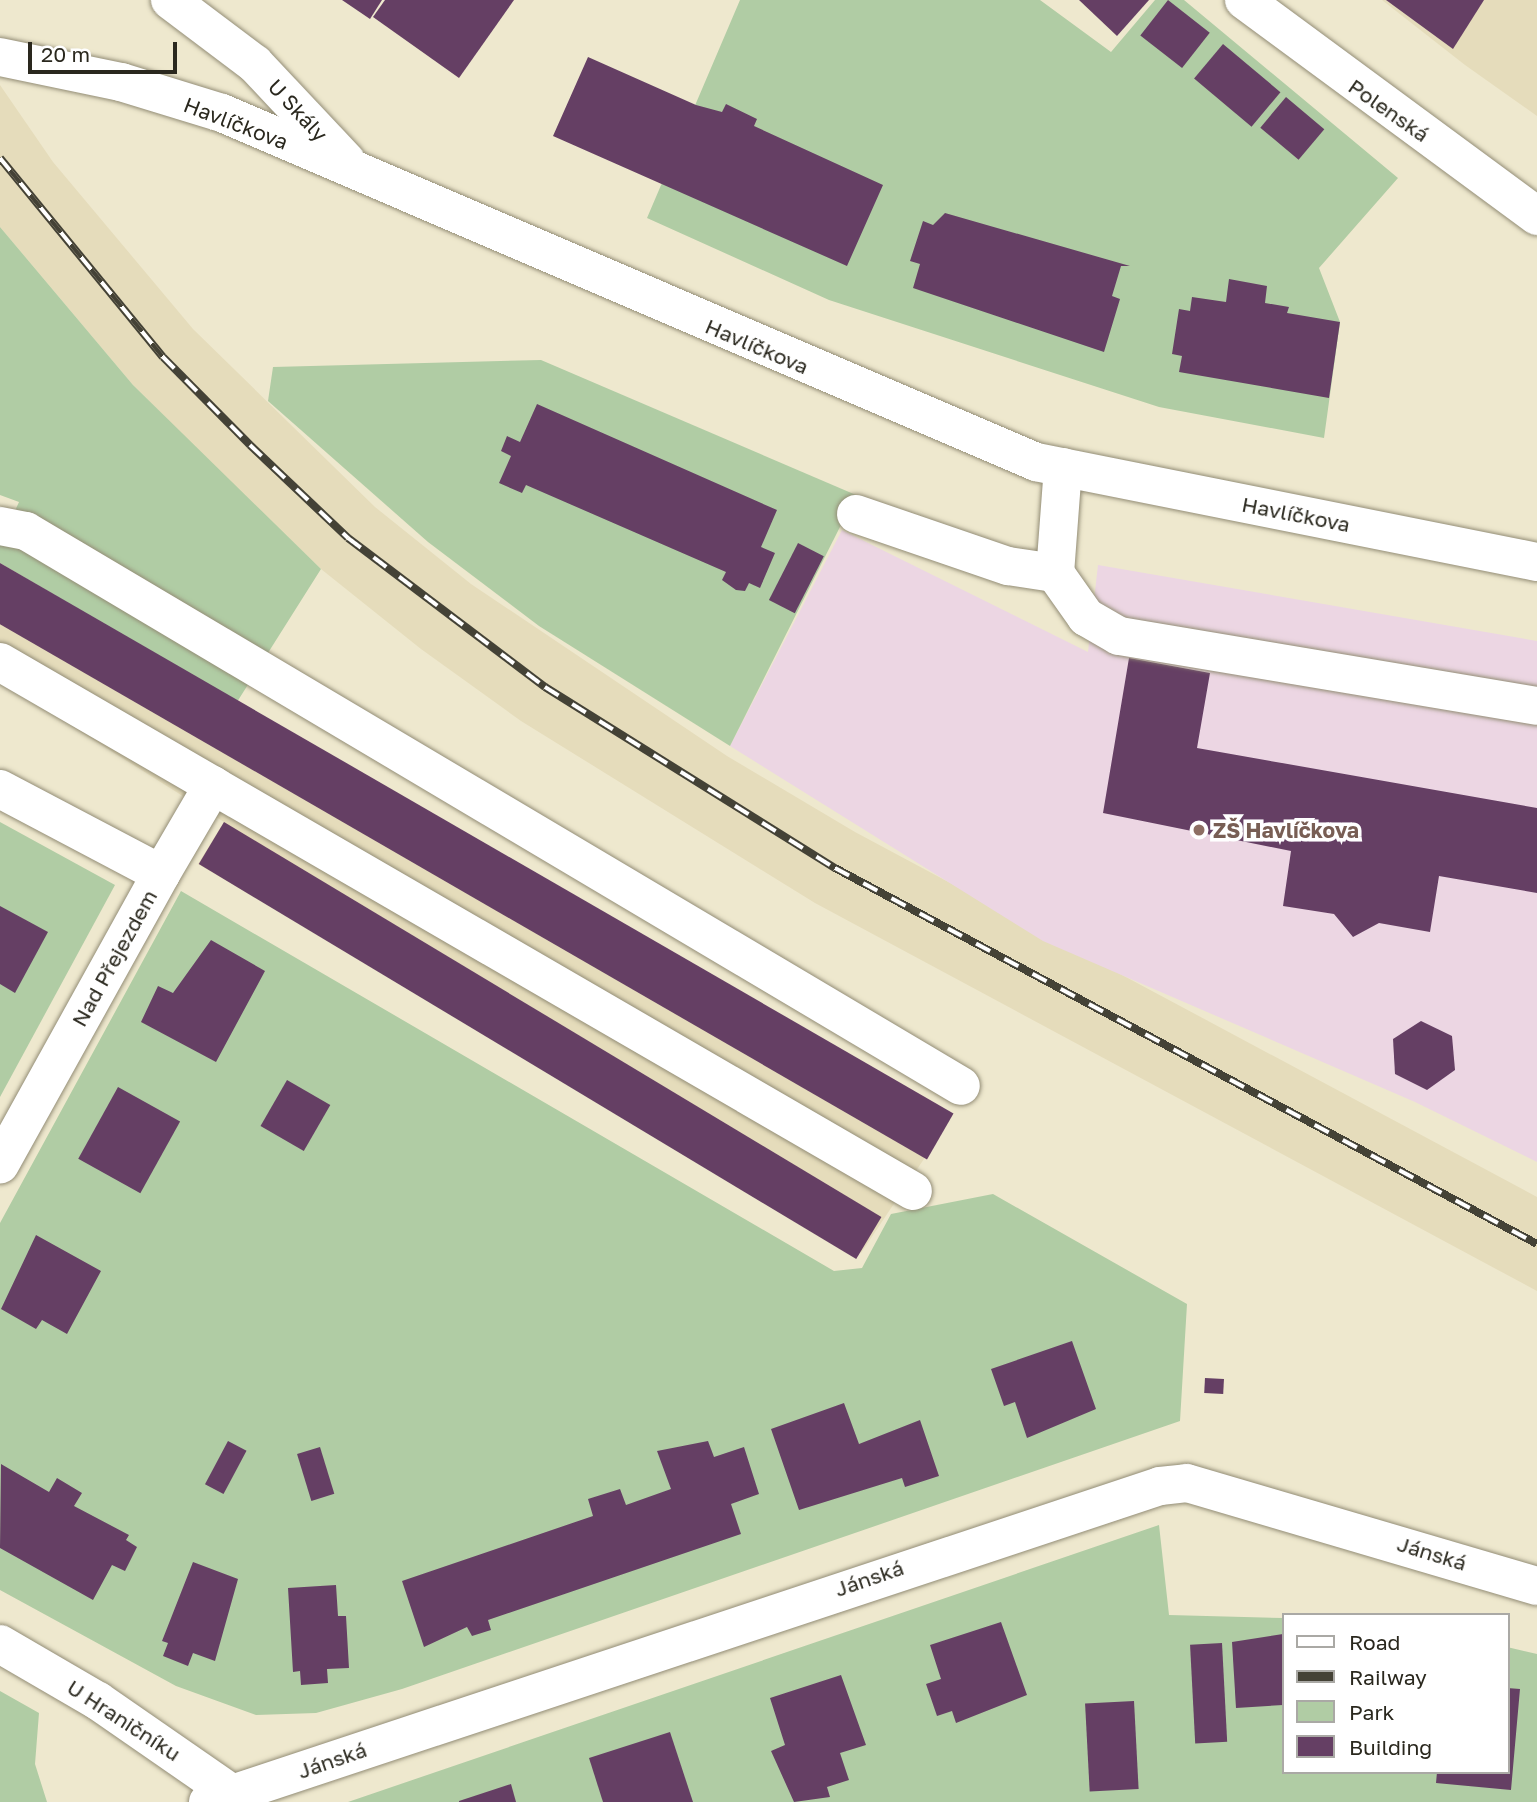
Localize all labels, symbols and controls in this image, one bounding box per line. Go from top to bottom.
scale bar [32,28,180,72]
text: 20 m [41,41,90,67]
street label: Polenská [1344,73,1434,147]
street label: U Skály [263,74,333,146]
street label: Havlíčkova [180,92,292,154]
street label: Havlíčkova [702,313,812,379]
street label: Havlíčkova [1240,491,1352,537]
place label: ZŠ Havlíčkova [1213,817,1359,843]
marker: ZŠ Havlíčkova [1191,822,1207,838]
street label: Nad Přejezdem [66,885,162,1031]
street label: Jánská [1394,1531,1470,1575]
street label: Jánská [831,1555,907,1601]
legend [1282,1613,1509,1774]
text: Road [1349,1629,1400,1655]
text: Railway [1349,1664,1427,1690]
street label: U Hraničníku [63,1674,185,1766]
text: Park [1349,1699,1394,1725]
text: Building [1349,1734,1432,1760]
street label: Jánská [294,1737,370,1783]

